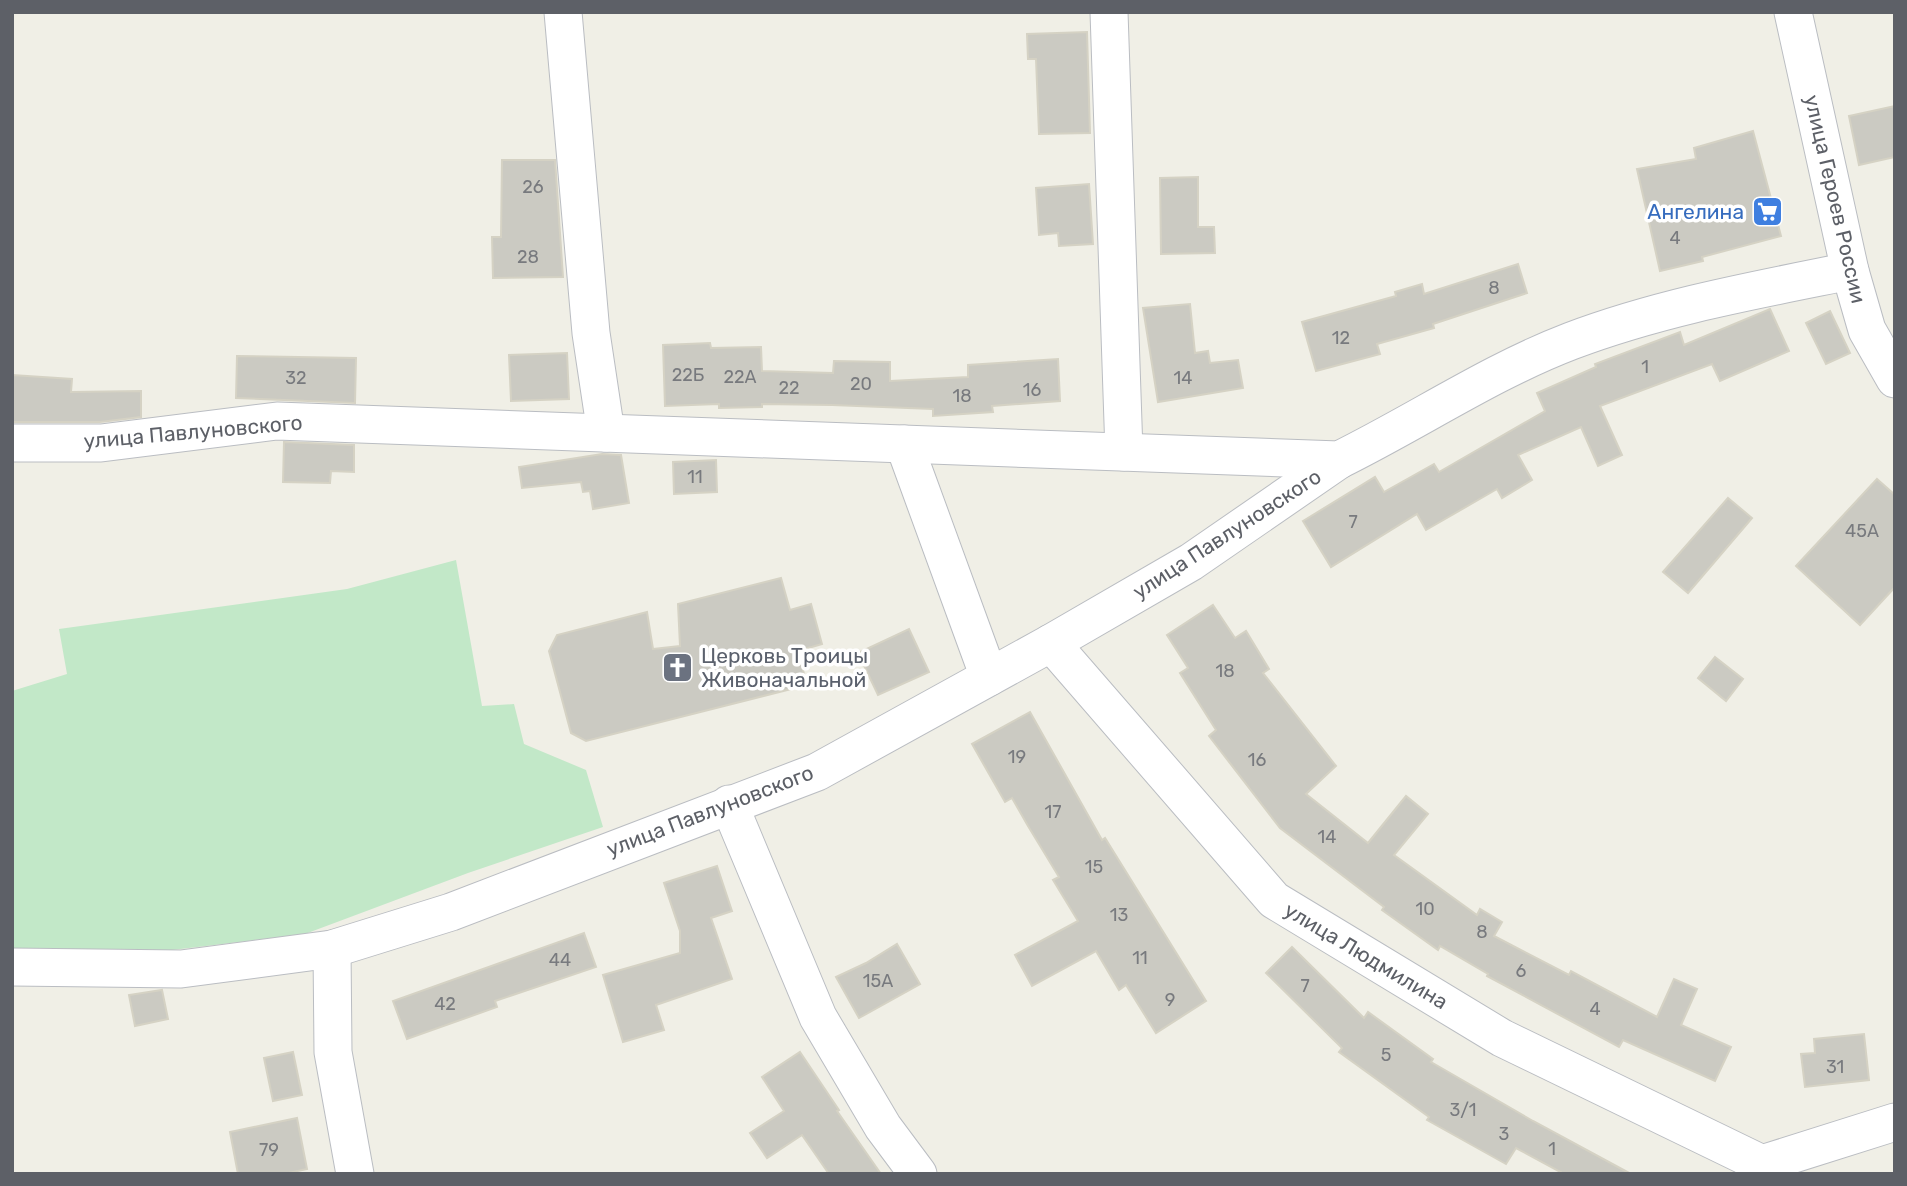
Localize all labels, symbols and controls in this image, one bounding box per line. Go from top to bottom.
street label: улица Героев России [1799,92,1872,306]
house number: 26 [522,176,544,198]
supermarket icon: Ангелина [1750,195,1784,229]
place label: Ангелина [1647,199,1744,224]
house number: 4 [1669,227,1681,249]
house number: 28 [517,246,539,268]
house number: 8 [1488,277,1500,299]
house number: 12 [1332,327,1350,349]
house number: 1 [1641,356,1649,378]
house number: 22Б [672,364,704,386]
house number: 22А [723,366,757,388]
house number: 32 [285,367,307,389]
house number: 14 [1174,367,1192,389]
house number: 20 [850,373,872,395]
house number: 22 [778,377,800,399]
house number: 16 [1023,379,1041,401]
house number: 18 [952,385,972,407]
street label: улица Павлуновского [83,409,303,454]
street label: улица Павлуновского [1128,463,1326,604]
house number: 11 [687,466,703,488]
house number: 7 [1348,511,1358,533]
house number: 45А [1845,520,1879,542]
place label: Церковь Троицы Живоначальной [701,643,868,692]
church icon: Церковь Троицы Живоначальной [661,651,695,685]
house number: 18 [1215,660,1235,682]
house number: 19 [1008,746,1026,768]
house number: 16 [1248,749,1266,771]
street label: улица Павлуновского [603,760,817,862]
house number: 17 [1045,801,1061,823]
house number: 14 [1318,826,1336,848]
house number: 15 [1085,856,1103,878]
street label: улица Людмилина [1280,897,1452,1014]
house number: 10 [1415,898,1435,920]
house number: 13 [1110,904,1128,926]
house number: 8 [1476,921,1488,943]
house number: 11 [1132,947,1148,969]
house number: 44 [549,949,571,971]
house number: 6 [1516,960,1527,982]
house number: 15А [863,970,893,992]
house number: 7 [1300,975,1310,997]
house number: 9 [1165,989,1175,1011]
house number: 42 [434,993,456,1015]
house number: 4 [1589,998,1601,1020]
house number: 5 [1381,1044,1391,1066]
house number: 31 [1826,1056,1844,1078]
house number: 3/1 [1449,1099,1477,1121]
house number: 3 [1499,1123,1509,1145]
house number: 1 [1548,1138,1556,1160]
house number: 79 [259,1139,279,1161]

